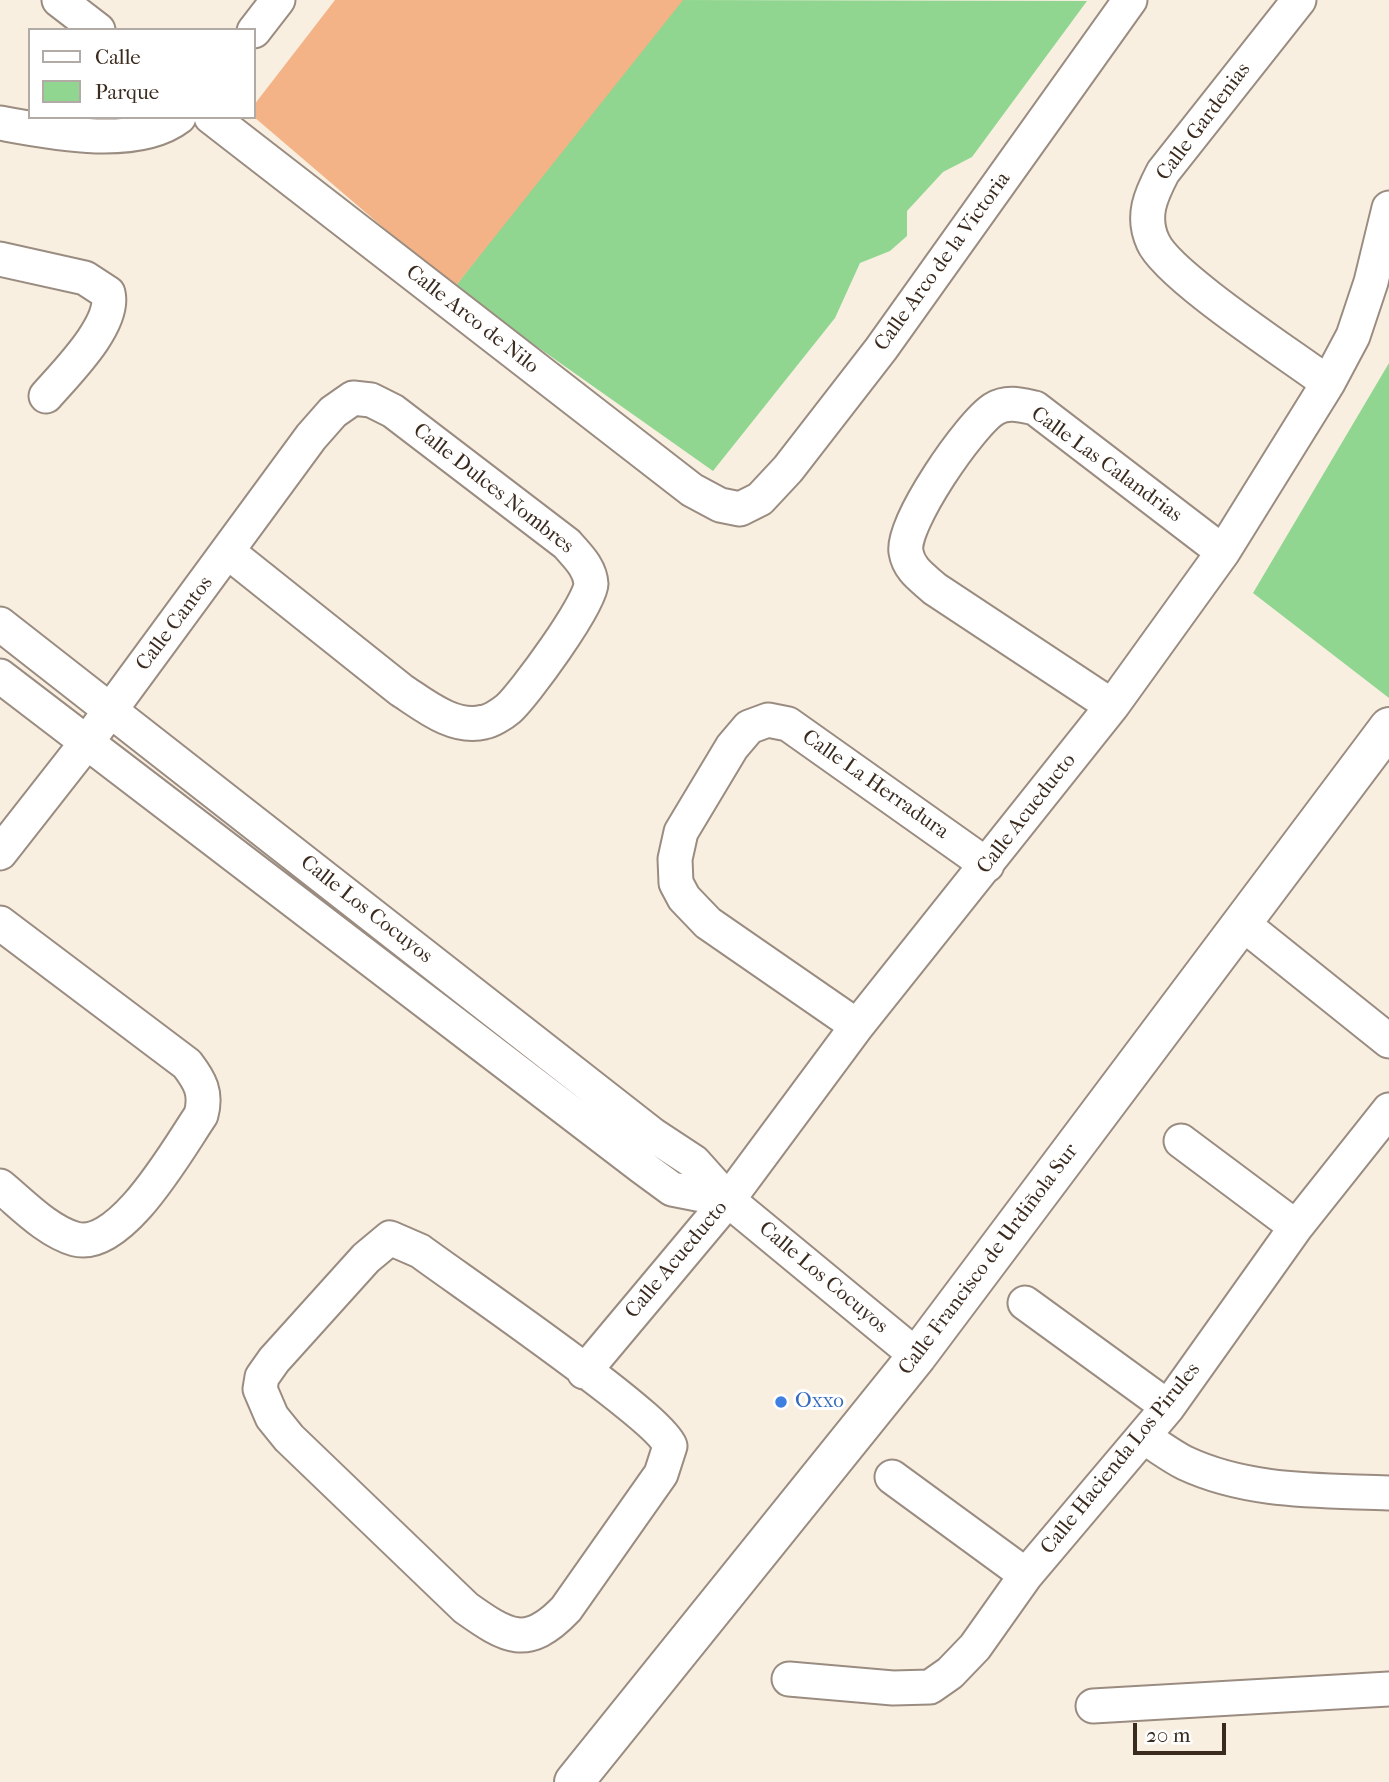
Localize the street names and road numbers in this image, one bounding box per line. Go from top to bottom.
street label: Calle Gardenias [1151,58,1257,186]
street label: Calle Arco de la Victoria [870,168,1016,356]
street label: Calle Arco de Nilo [401,260,543,380]
street label: Calle Las Calandrias [1026,402,1186,528]
street label: Calle Dulces Nombres [408,418,578,560]
street label: Calle Cantos [131,572,219,676]
street label: Calle La Herradura [797,725,953,845]
street label: Calle Acueducto [972,749,1082,879]
street label: Calle Los Cocuyos [295,851,437,969]
street label: Calle Francisco de Urdiñola Sur [894,1139,1084,1381]
street label: Calle Acueducto [620,1196,734,1324]
street label: Calle Los Cocuyos [753,1217,893,1339]
street label: Calle Hacienda Los Pirules [1036,1358,1206,1560]

